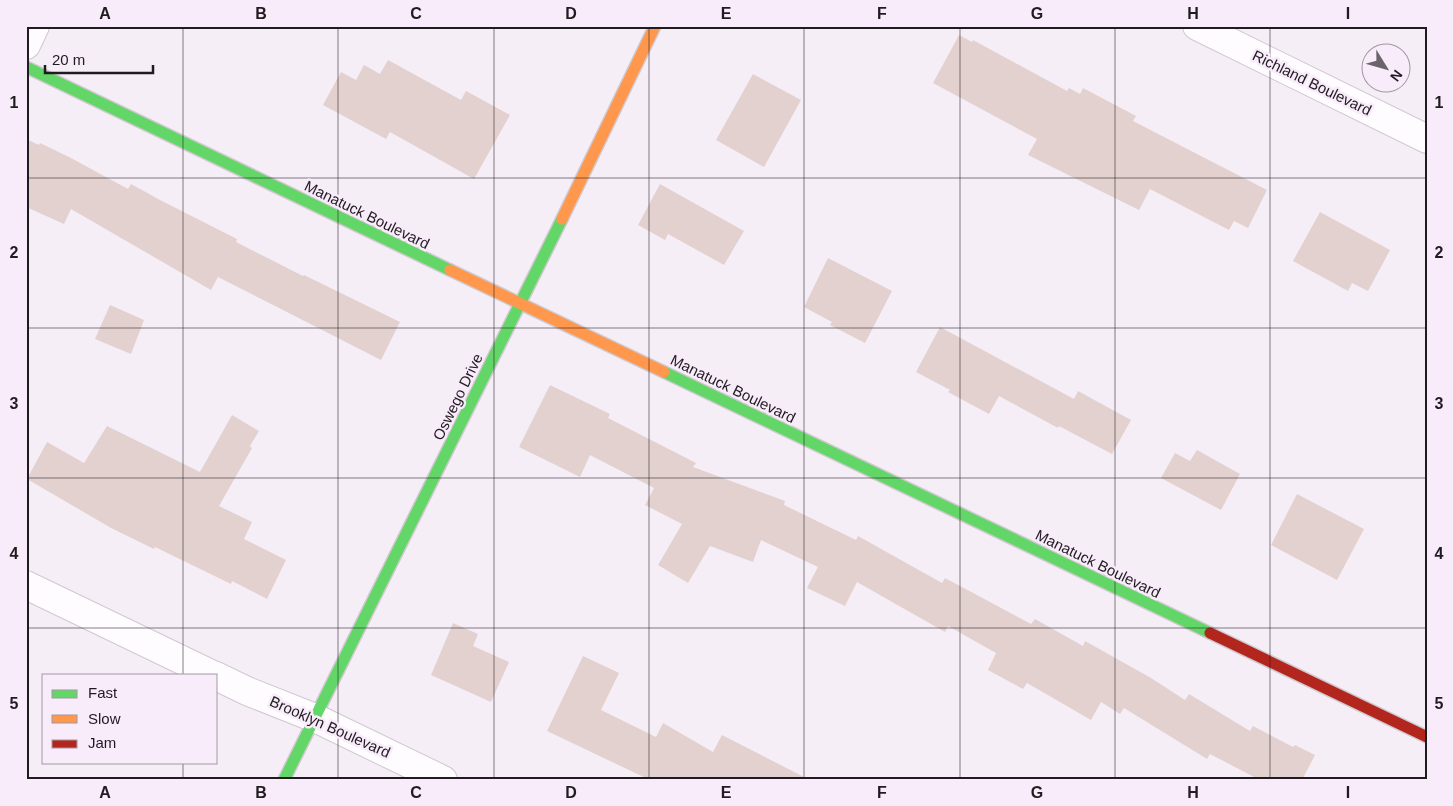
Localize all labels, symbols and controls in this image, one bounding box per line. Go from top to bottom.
text: A [99,5,111,22]
text: B [255,5,267,22]
text: C [410,5,422,22]
text: D [565,5,577,22]
text: E [721,5,732,22]
text: F [877,5,887,22]
text: G [1031,5,1043,22]
text: H [1187,5,1199,22]
text: I [1346,5,1350,22]
scale bar [45,42,152,74]
north arrow [1360,42,1410,92]
street label: Richland Boulevard [1250,46,1374,119]
text: 20 m [52,51,85,68]
text: N [1387,67,1406,85]
text: 1 [10,94,19,111]
text: 1 [1435,94,1444,111]
street label: Manatuck Boulevard [302,177,432,252]
text: 2 [10,244,19,261]
text: 2 [1435,244,1444,261]
street label: Oswego Drive [429,351,486,443]
street label: Manatuck Boulevard [668,351,798,426]
text: 3 [10,395,19,412]
text: 3 [1435,395,1444,412]
street label: Manatuck Boulevard [1033,526,1163,601]
text: 4 [10,545,19,562]
text: 4 [1435,545,1444,562]
legend [42,674,218,764]
text: Fast [88,684,118,701]
street label: Brooklyn Boulevard [267,692,393,761]
text: 5 [10,695,19,712]
text: 5 [1435,695,1444,712]
text: Slow [88,710,121,727]
text: Jam [88,734,116,751]
text: A [99,784,111,801]
text: B [255,784,267,801]
text: C [410,784,422,801]
text: D [565,784,577,801]
text: E [721,784,732,801]
text: F [877,784,887,801]
text: G [1031,784,1043,801]
text: H [1187,784,1199,801]
text: I [1346,784,1350,801]

